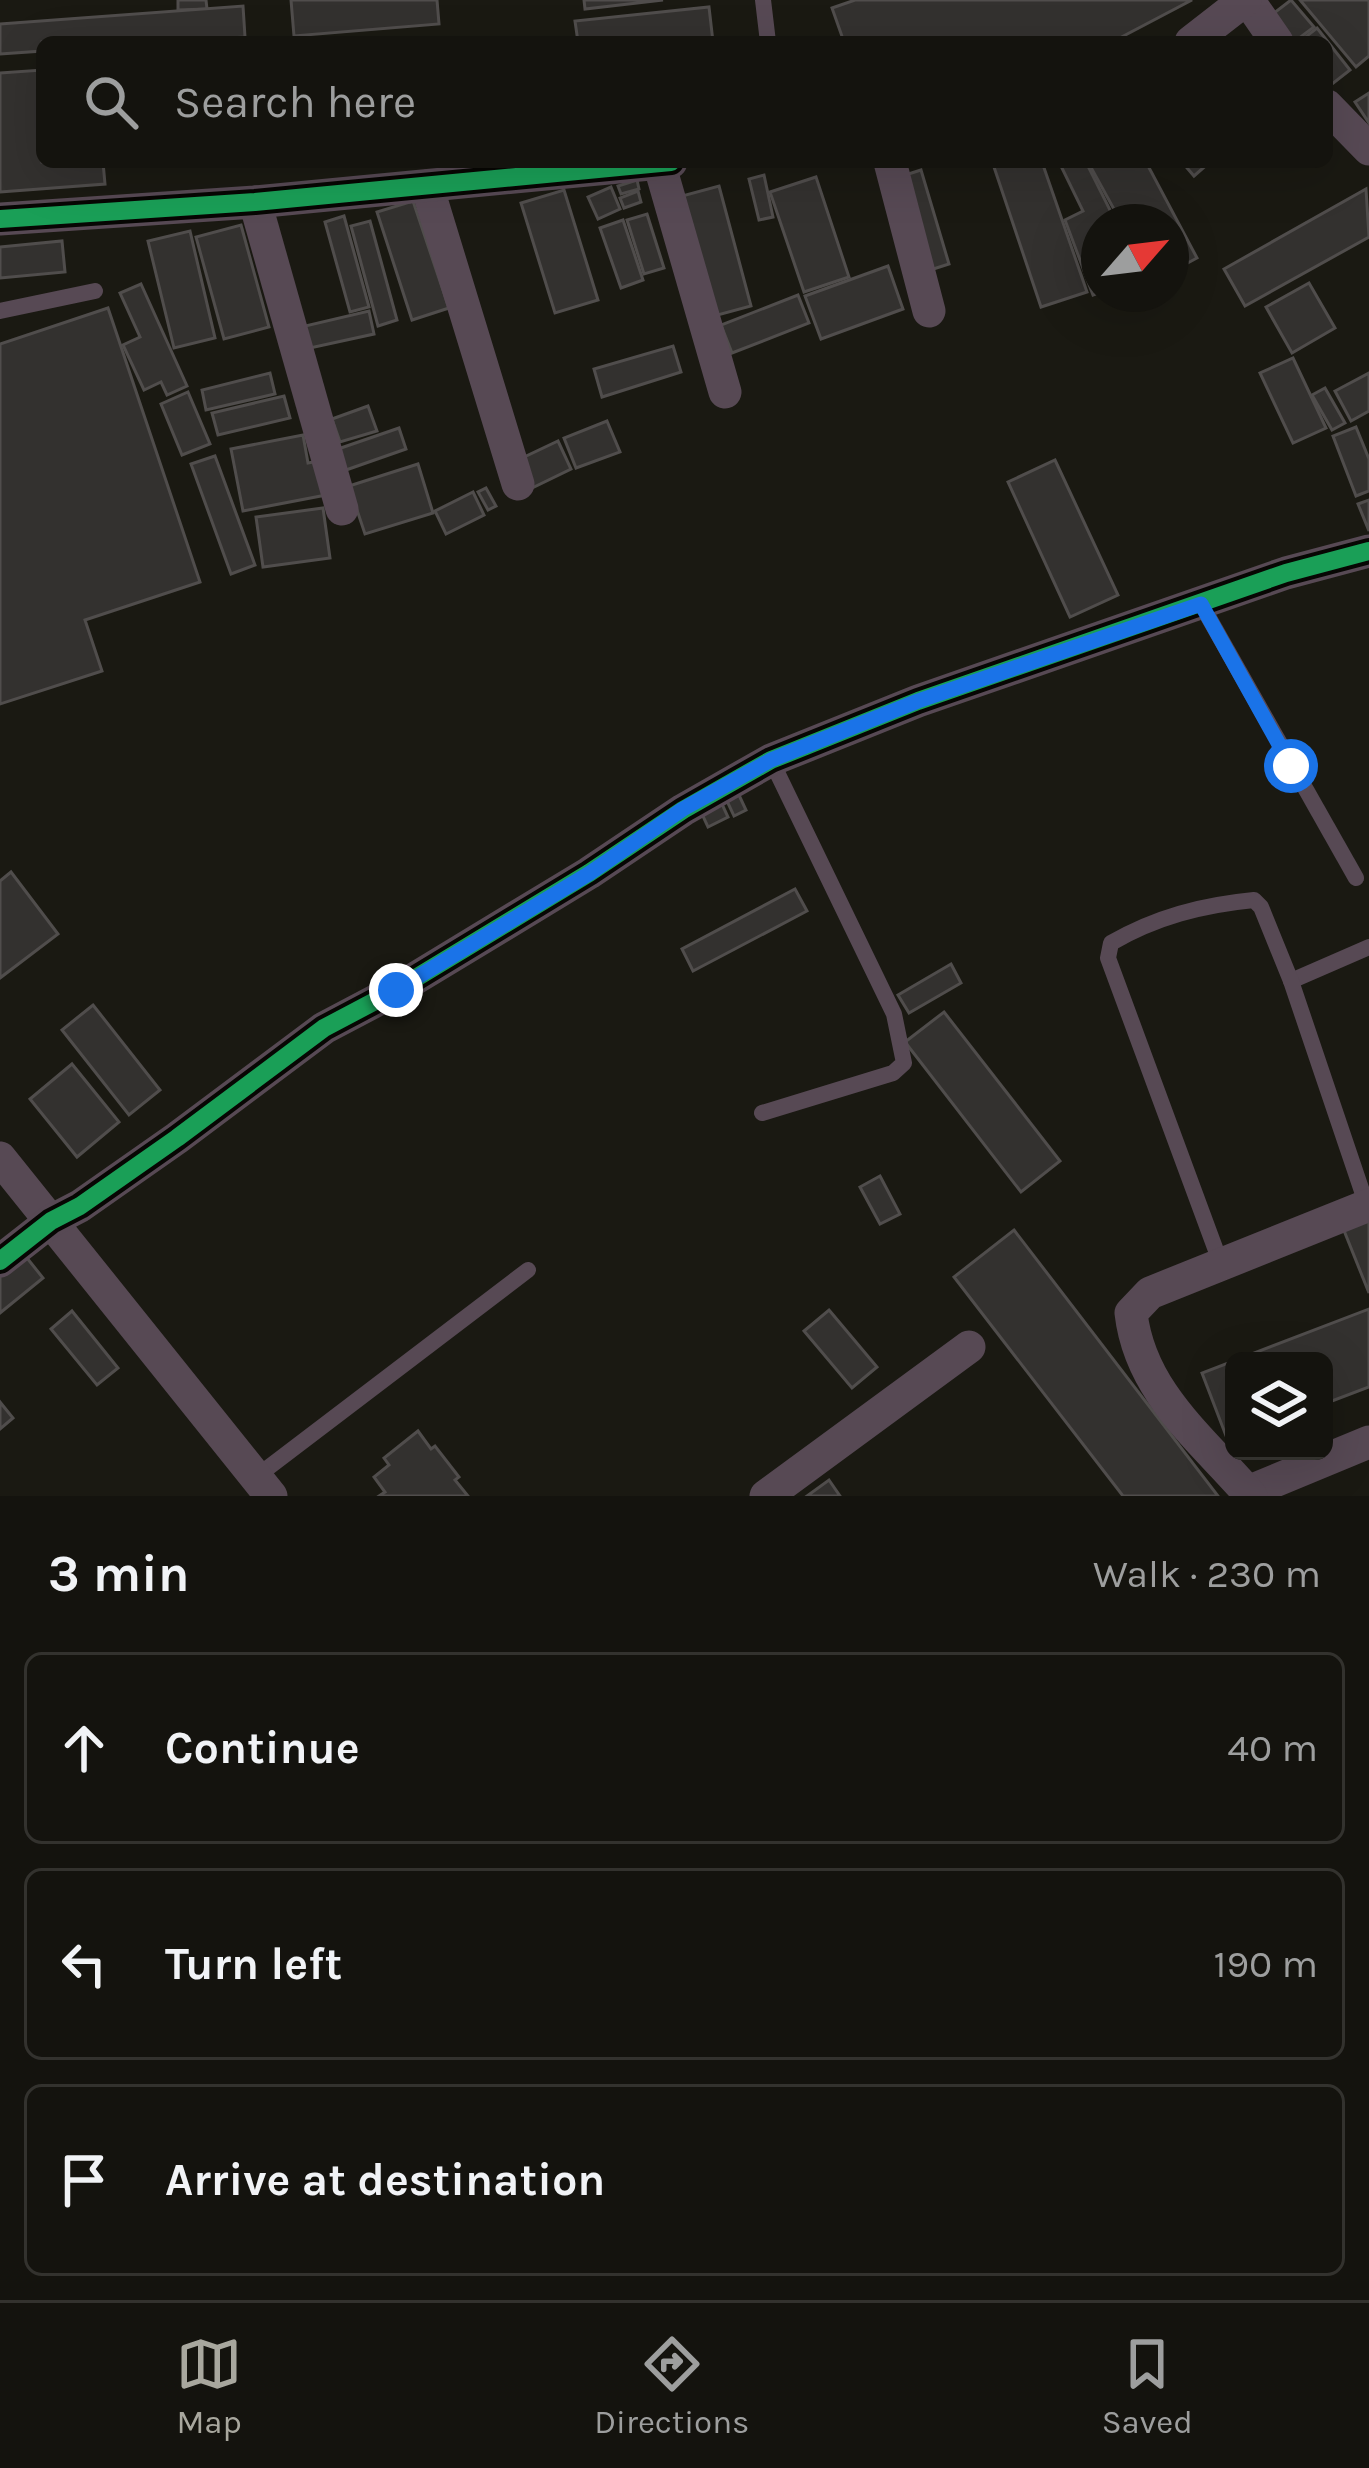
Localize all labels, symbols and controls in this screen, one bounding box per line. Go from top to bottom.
search box [36,36,1333,168]
icon: search [78,69,144,135]
text: Search here [174,76,416,128]
north arrow [1081,204,1189,312]
route start [1264,739,1318,793]
route end [369,963,423,1017]
map controls [1225,1352,1333,1460]
button: layers [1225,1352,1333,1460]
text: 3 min [48,1544,190,1604]
text: Walk · 230 m [1093,1551,1321,1597]
icon: ahead [51,1715,117,1781]
text: Continue [165,1722,360,1774]
text: 40 m [1227,1725,1318,1771]
icon: left [51,1931,117,1997]
text: Turn left [165,1938,342,1990]
text: 190 m [1214,1941,1318,1987]
icon: arrive [51,2147,117,2213]
text: Arrive at destination [165,2154,605,2206]
tab: Map [176,2331,242,2441]
tab: Directions [594,2331,749,2441]
tab: Saved [1102,2331,1193,2441]

